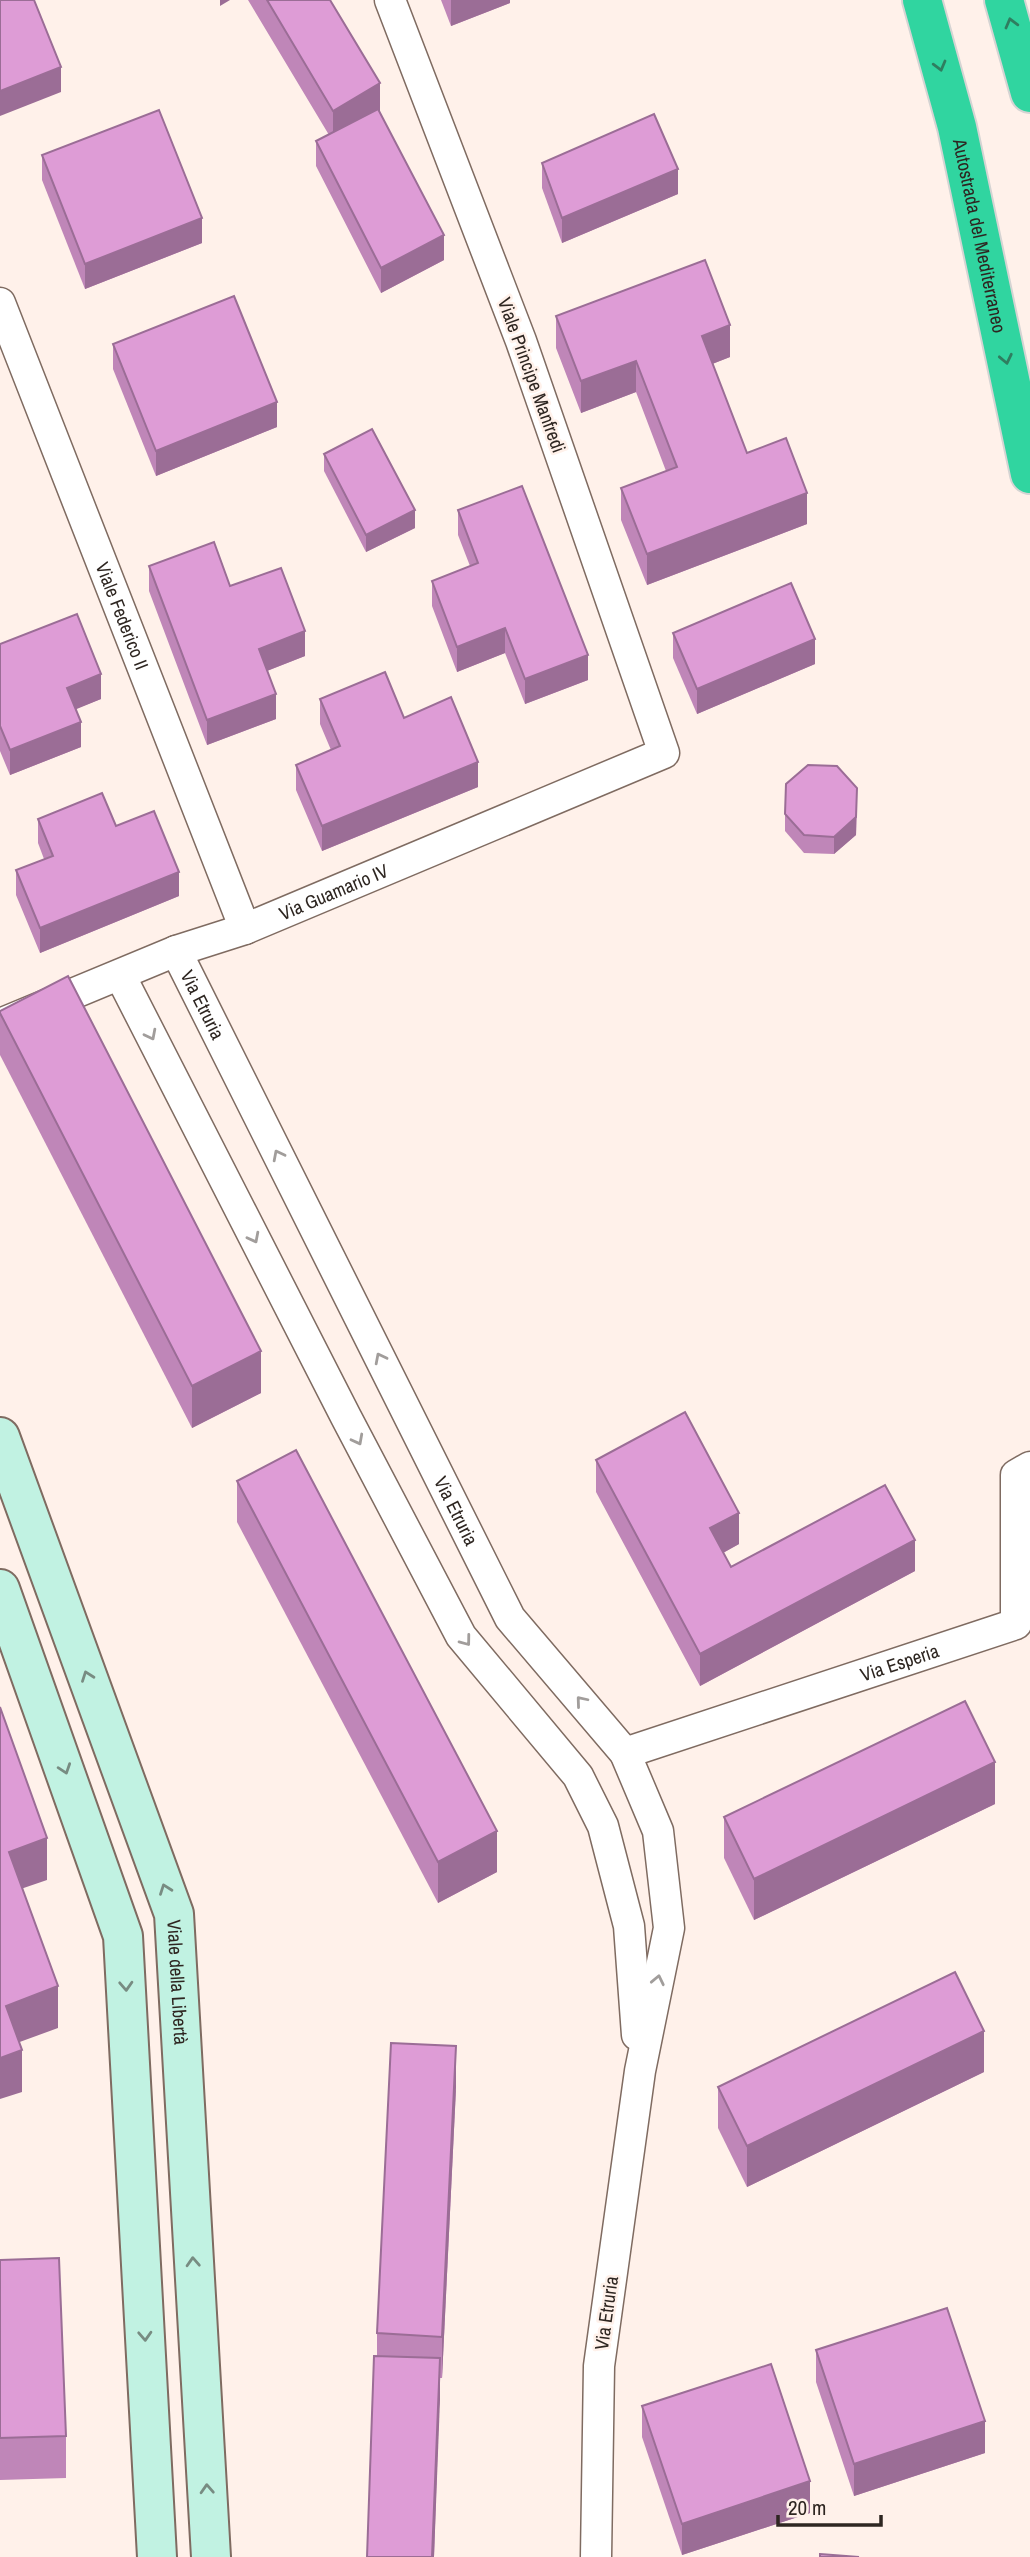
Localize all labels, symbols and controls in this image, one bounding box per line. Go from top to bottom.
one-way arrow [1004,17,1019,29]
one-way arrow [932,60,946,72]
street label: Autostrada del Mediterraneo [947,136,1013,335]
street label: Viale Principe Manfredi [492,294,572,456]
one-way arrow [997,353,1012,365]
street label: Viale Federico II [90,558,155,673]
street label: Via Guamario IV [275,857,393,926]
street label: Via Etruria [175,966,231,1044]
one-way arrow [142,1028,156,1041]
one-way arrow [273,1150,287,1162]
one-way arrow [246,1231,260,1243]
one-way arrow [375,1353,389,1365]
one-way arrow [350,1433,363,1446]
street label: Via Etruria [428,1472,485,1550]
one-way arrow [457,1633,470,1646]
street label: Via Esperia [857,1637,942,1688]
one-way arrow [81,1670,95,1682]
one-way arrow [577,1696,589,1709]
one-way arrow [56,1762,70,1774]
one-way arrow [159,1884,173,1896]
street label: Viale della Libertà [161,1919,195,2046]
one-way arrow [650,1974,665,1986]
one-way arrow [118,1981,133,1992]
one-way arrow [186,2256,201,2267]
street label: Via Etruria [588,2274,624,2352]
one-way arrow [137,2330,152,2341]
one-way arrow [199,2483,214,2494]
scale bar [778,2484,881,2528]
text: 20 m [788,2493,826,2522]

